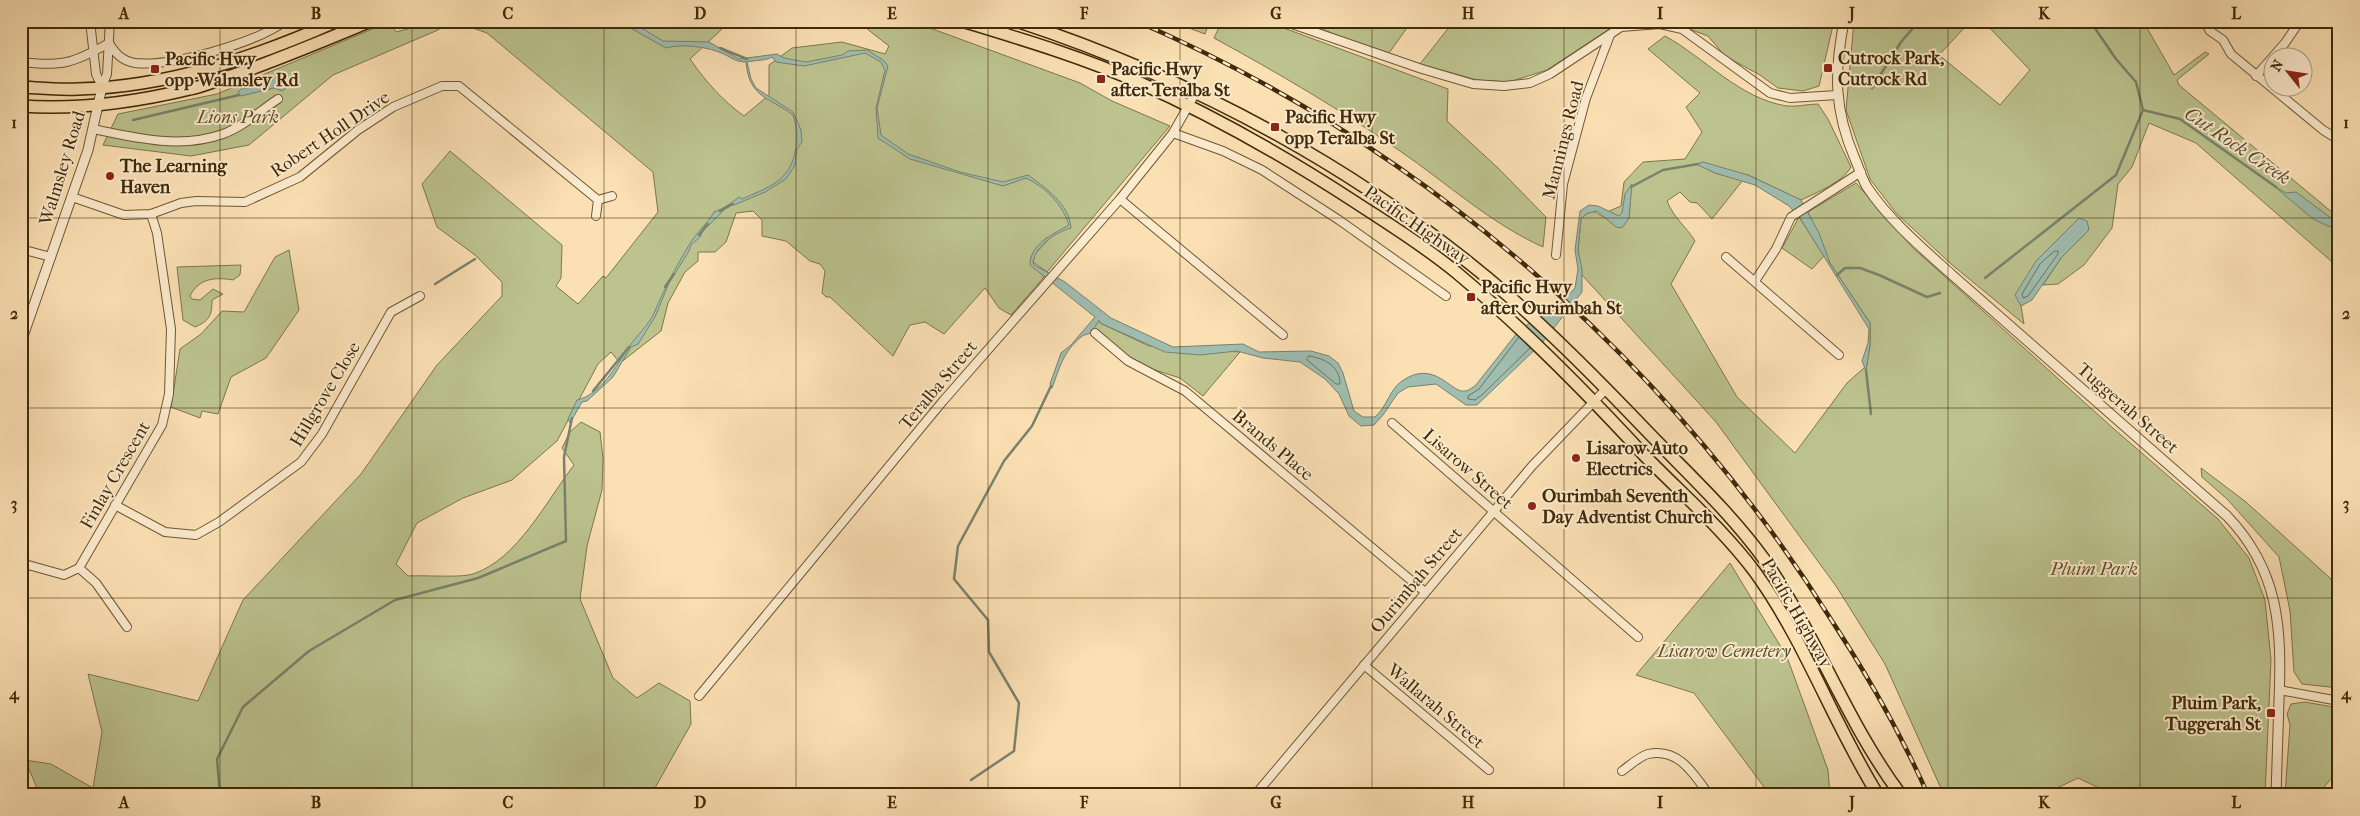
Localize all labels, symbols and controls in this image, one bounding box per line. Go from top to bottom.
text: A [118,4,130,23]
text: B [311,4,321,23]
text: C [503,4,514,23]
text: D [694,4,706,23]
text: E [887,4,897,23]
text: F [1079,4,1089,23]
text: G [1270,4,1282,23]
text: H [1462,4,1475,23]
text: I [1657,4,1664,23]
text: J [1847,4,1855,24]
text: K [2038,4,2051,23]
text: L [2231,4,2241,23]
place label: Cutrock Park, Cutrock Rd [1838,48,1944,90]
north arrow [2262,48,2312,98]
place label: Pacific Hwy opp Walmsley Rd [165,49,300,91]
text: N [2267,57,2287,75]
place label: Pacific Hwy after Teralba St [1111,59,1230,101]
marker: Cutrock Park, Cutrock Rd [1822,62,1834,74]
marker: Pacific Hwy opp Walmsley Rd [149,63,161,75]
marker: Pacific Hwy after Teralba St [1095,73,1107,85]
street label: Mannings Road [1539,78,1588,202]
street label: Robert Holl Drive [267,87,394,182]
water label: Cut Rock Creek [2180,102,2295,189]
park label: Lions Park [195,107,279,128]
place label: Pacific Hwy opp Teralba St [1285,107,1396,149]
street label: Walmsley Road [35,108,90,229]
text: 1 [11,113,17,132]
text: 1 [2343,113,2349,132]
marker: Pacific Hwy opp Teralba St [1269,121,1281,133]
place label: The Learning Haven [119,156,228,198]
marker: The Learning Haven [104,170,116,182]
street label: Pacific Highway [1360,181,1475,270]
place label: Pacific Hwy after Ourimbah St [1481,277,1622,319]
marker: Pacific Hwy after Ourimbah St [1465,291,1477,303]
text: 2 [10,304,18,323]
text: 2 [2342,304,2350,323]
street label: Teralba Street [895,336,982,434]
street label: Hillgrove Close [286,338,365,450]
street label: Tuggerah Street [2073,359,2183,458]
street label: Brands Place [1228,405,1318,485]
street label: Finlay Crescent [76,417,155,533]
street label: Lisarow Street [1418,425,1517,514]
place label: Lisarow Auto Electrics [1586,438,1688,480]
marker: Lisarow Auto Electrics [1570,452,1582,464]
place label: Ourimbah Seventh Day Adventist Church [1542,486,1714,528]
text: 3 [11,494,17,514]
text: 3 [2343,494,2349,514]
marker: Ourimbah Seventh Day Adventist Church [1526,500,1538,512]
street label: Ourimbah Street [1366,523,1467,637]
street label: Pacific Highway [1757,554,1837,673]
park label: Pluim Park [2049,559,2138,580]
park label: Lisarow Cemetery [1655,641,1791,662]
street label: Wallarah Street [1382,659,1489,754]
text: 4 [8,684,20,704]
text: 4 [2340,684,2352,704]
place label: Pluim Park, Tuggerah St [2164,693,2262,735]
marker: Pluim Park, Tuggerah St [2265,707,2277,719]
text: A [118,793,130,812]
text: B [311,793,321,812]
text: C [503,793,514,812]
text: D [694,793,706,812]
text: E [887,793,897,812]
text: F [1079,793,1089,812]
text: G [1270,793,1282,812]
text: H [1462,793,1475,812]
text: I [1657,793,1664,812]
text: J [1847,793,1855,813]
text: K [2038,793,2051,812]
text: L [2231,793,2241,812]

